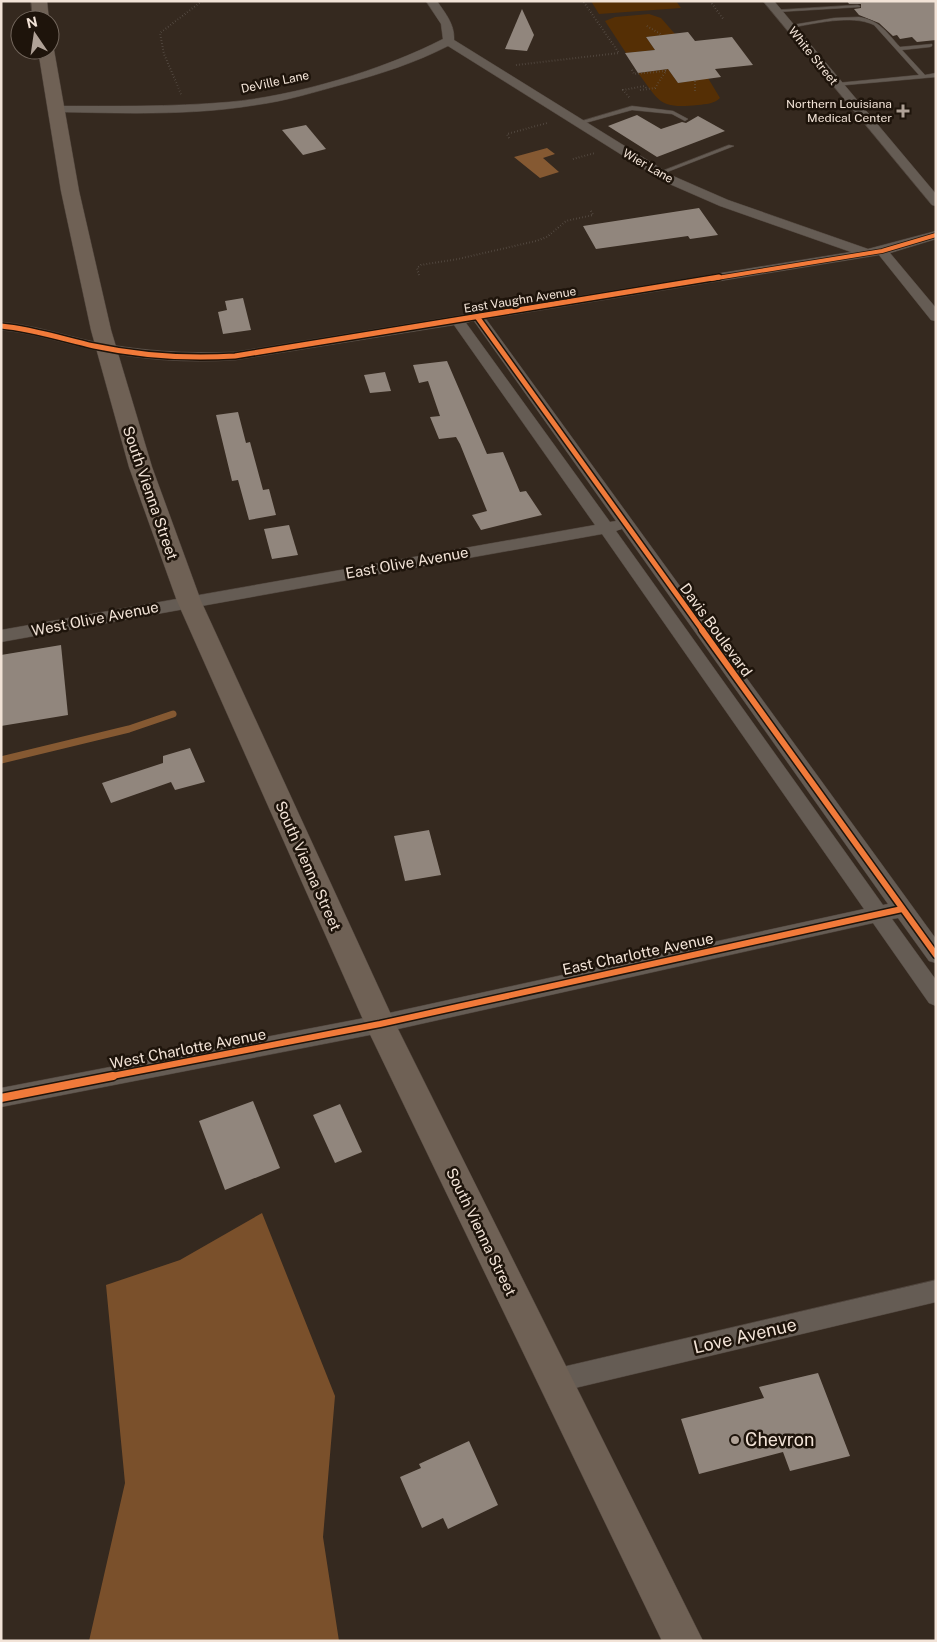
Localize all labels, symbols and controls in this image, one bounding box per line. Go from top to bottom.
north arrow [10,10,60,60]
text: N [25,13,39,31]
street label: White Street [785,24,841,88]
street label: DeVille Lane [240,68,311,96]
place label: Northern Louisiana Medical Center [786,97,892,125]
marker: Northern Louisiana Medical Center [896,104,910,118]
street label: Wier Lane [620,146,676,186]
street label: East Vaughn Avenue [463,284,577,316]
street label: South Vienna Street [120,424,181,562]
street label: East Olive Avenue [344,543,470,582]
street label: Davis Boulevard [677,580,756,680]
street label: West Olive Avenue [30,598,160,639]
street label: South Vienna Street [272,798,345,934]
street label: East Charlotte Avenue [561,929,715,978]
street label: West Charlotte Avenue [108,1025,267,1072]
street label: South Vienna Street [443,1165,520,1299]
street label: Love Avenue [691,1313,799,1358]
place label: Chevron [745,1429,814,1450]
marker: Chevron [729,1434,741,1446]

